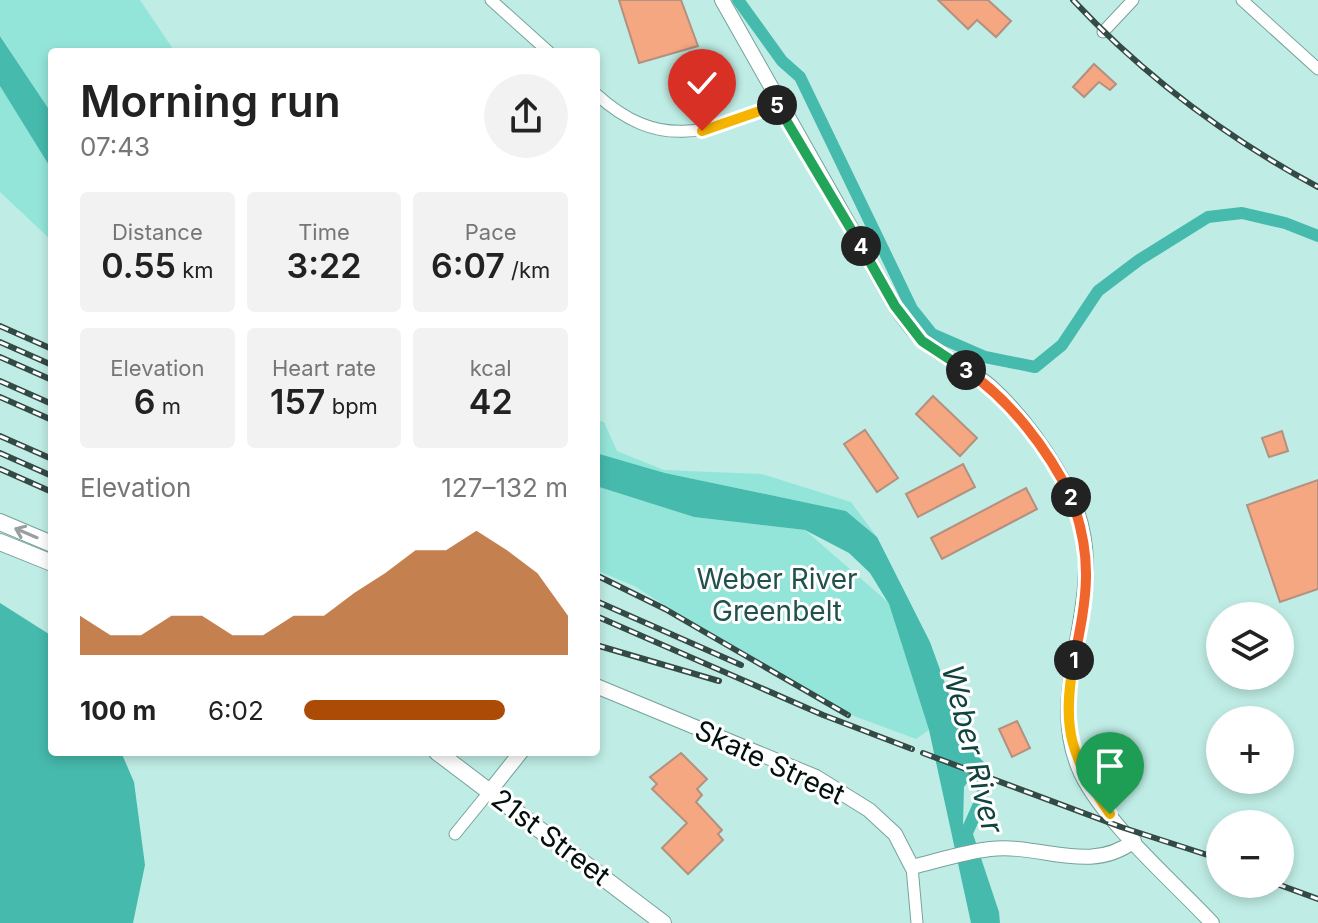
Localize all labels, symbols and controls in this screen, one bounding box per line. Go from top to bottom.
pin [668,49,736,131]
icon: check [680,61,724,105]
text: Morning run [80,74,341,128]
button: share [484,74,568,158]
pin: 5 [757,85,797,125]
text: 5 [770,92,784,118]
text: 07:43 [80,131,150,162]
text: Distance [112,219,203,245]
text: Time [298,219,350,245]
text: Pace [465,219,517,245]
pin: 4 [841,226,881,266]
text: 4 [854,233,868,259]
text: 0.55 [101,245,176,286]
text: 3:22 [287,245,361,286]
text: 6:07 [431,245,505,286]
text: km [176,257,213,283]
text: /km [505,257,550,283]
pin: 3 [946,350,986,390]
text: Elevation [110,355,204,381]
text: Heart rate [272,355,376,381]
text: kcal [470,355,512,381]
text: 3 [959,357,973,383]
text: 6 [134,381,155,422]
text: 157 [270,381,325,422]
text: 42 [469,381,513,422]
text: m [155,393,181,419]
text: bpm [325,393,378,419]
text: Elevation [80,472,191,503]
text: 127–132 m [441,472,568,503]
pin: 2 [1051,477,1091,517]
text: 2 [1064,484,1078,510]
one-way arrow [14,525,39,539]
park label: Weber River Greenbelt [696,562,858,628]
map controls [1206,602,1294,898]
button: layers [1206,602,1294,690]
pin: 1 [1054,640,1094,680]
text: 1 [1069,647,1079,673]
water label: Weber River [935,661,1011,837]
text: 100 m [80,695,156,726]
text: 6:02 [208,695,264,726]
button: + [1206,706,1294,794]
street label: Skate Street [690,713,850,811]
pin [1076,732,1144,814]
icon: arrive [1088,744,1132,788]
street label: 21st Street [485,782,617,892]
button: − [1206,810,1294,898]

